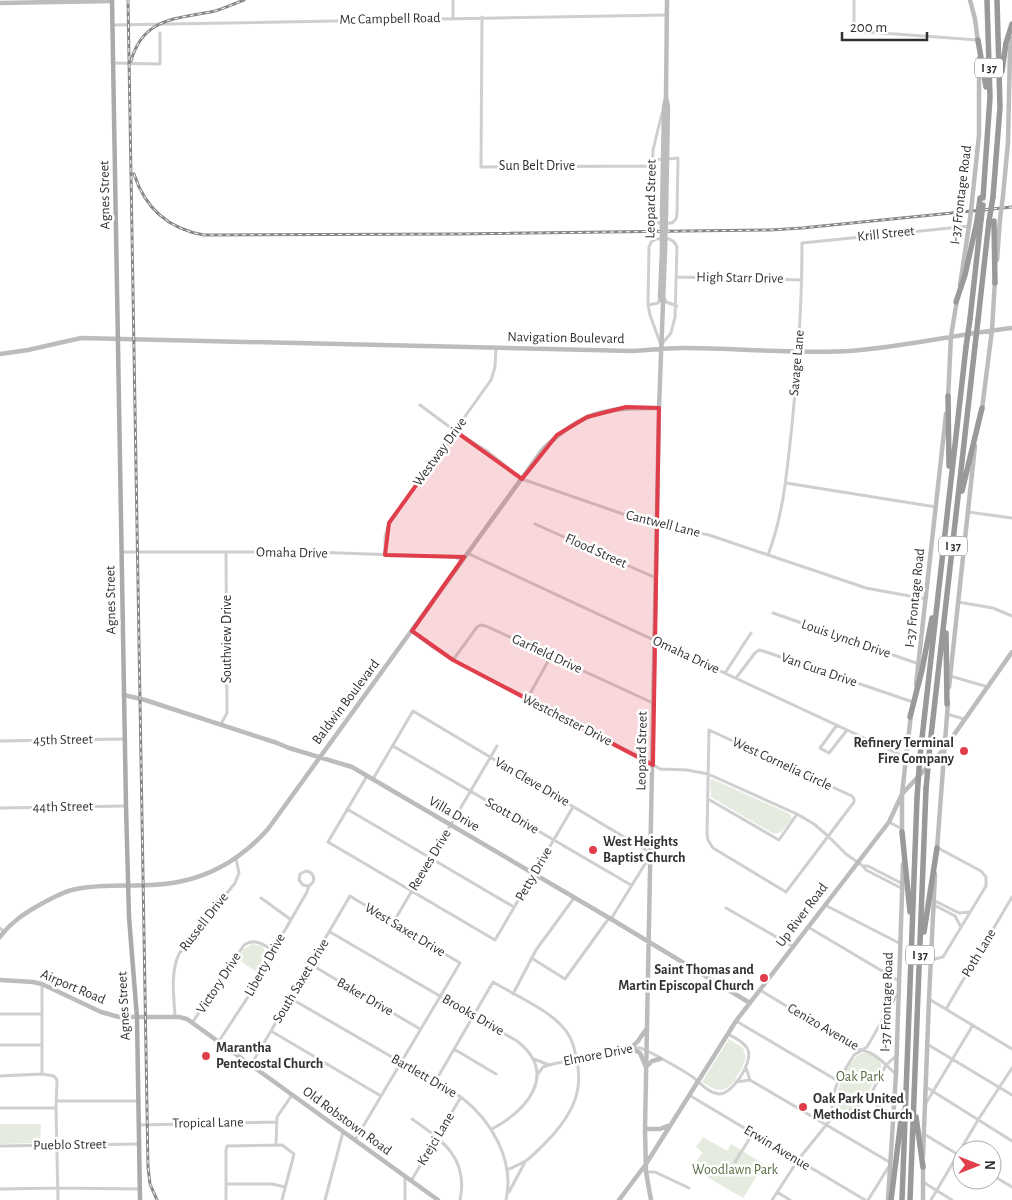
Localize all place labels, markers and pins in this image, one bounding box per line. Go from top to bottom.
place label: Refinery Terminal Fire Company [853,736,955,766]
marker: Refinery Terminal Fire Company [958,745,970,757]
place label: West Heights Baptist Church [603,835,685,865]
marker: West Heights Baptist Church [587,844,599,856]
place label: Saint Thomas and Martin Episcopal Church [618,963,755,993]
marker: Saint Thomas and Martin Episcopal Church [758,972,770,984]
place label: Marantha Pentecostal Church [216,1041,323,1071]
marker: Marantha Pentecostal Church [200,1050,212,1062]
place label: Oak Park United Methodist Church [813,1092,913,1122]
marker: Oak Park United Methodist Church [797,1101,809,1113]

